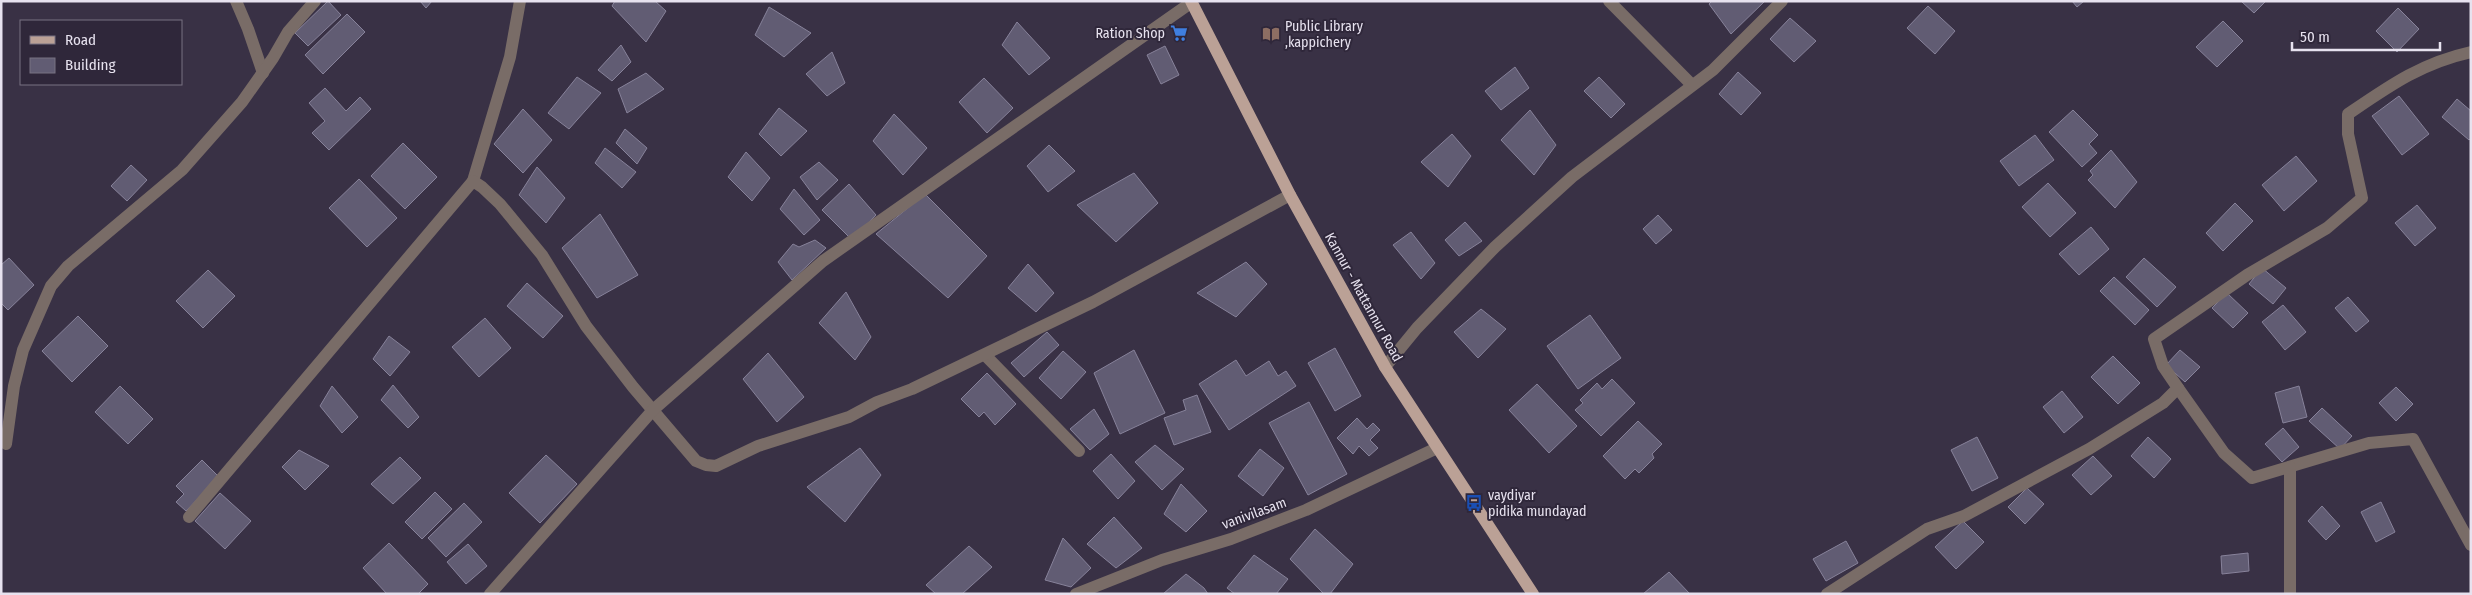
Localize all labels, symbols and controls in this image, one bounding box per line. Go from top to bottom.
place label: Public Library ,kappichery [1285,18,1364,51]
legend [20,20,182,85]
scale bar [2292,20,2440,52]
supermarket icon: Ration Shop [1169,23,1189,43]
library icon: Public Library ,kappichery [1261,24,1281,44]
place label: Ration Shop [1095,25,1165,42]
text: 50 m [2300,28,2330,46]
text: Road [65,31,96,49]
text: Building [65,56,116,74]
street label: Kannur - Mattannur Road [1321,230,1406,365]
place label: vaydiyar pidika mundayad [1488,487,1587,520]
bus stop icon: vaydiyar pidika mundayad [1464,493,1484,513]
street label: vanivilasam [1220,494,1289,533]

